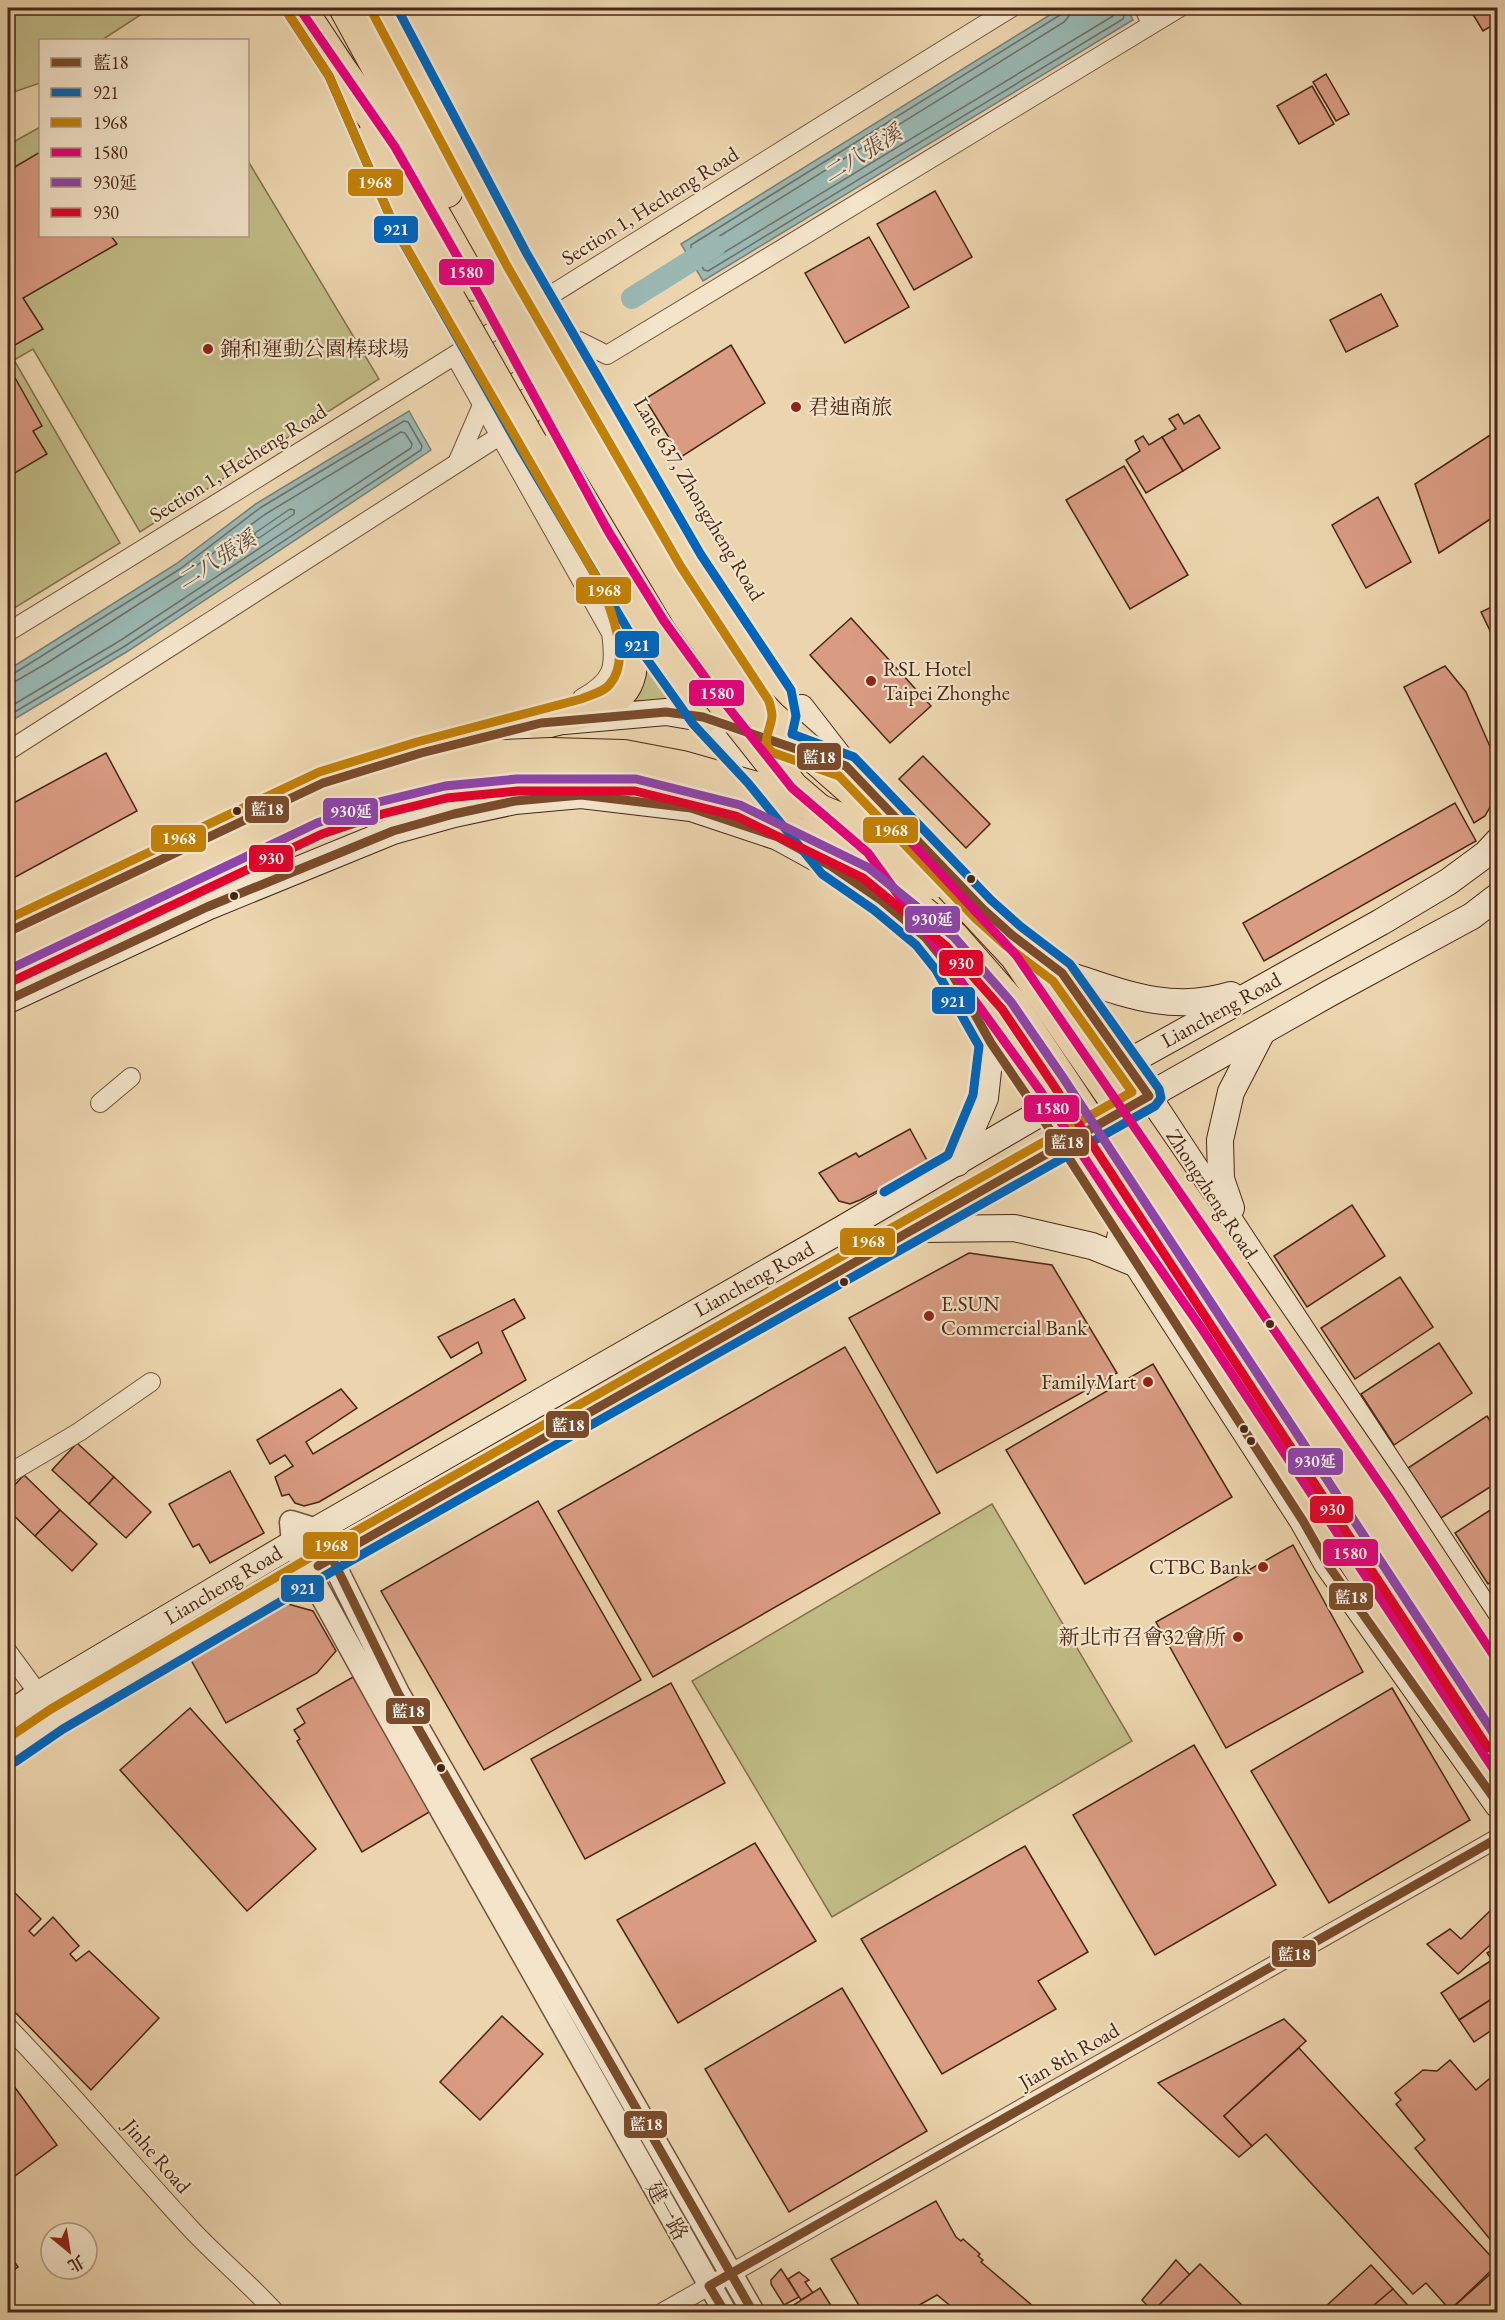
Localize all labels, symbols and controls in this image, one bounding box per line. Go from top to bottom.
legend [39,39,249,237]
text: 藍18 [93,51,128,74]
text: 921 [93,81,119,104]
text: 1968 [93,111,128,134]
water label: 二八張溪 [817,117,909,189]
street label: Section 1, Hecheng Road [556,140,744,271]
text: 1580 [93,141,128,164]
line badge: 1968 [347,168,404,197]
text: 930延 [93,171,137,194]
text: 1968 [358,172,392,193]
text: 930 [93,201,119,224]
line badge: 921 [373,215,419,244]
text: 921 [383,219,409,240]
line badge: 1580 [438,258,495,286]
text: 1580 [449,262,483,283]
place label: 錦和運動公園棒球場 [220,335,409,362]
marker: 錦和運動公園棒球場 [201,342,215,356]
street label: Lane 637, Zhongzheng Road [628,392,771,606]
place label: 君迪商旅 [808,393,892,420]
street label: Section 1, Hecheng Road [144,397,332,528]
marker: 君迪商旅 [789,400,803,414]
water label: 二八張溪 [171,523,263,595]
line badge: 1968 [575,576,632,605]
text: 1968 [587,580,621,601]
line badge: 921 [614,630,660,659]
text: 921 [624,635,650,656]
place label: RSL Hotel Taipei Zhonghe [883,655,1010,706]
marker: RSL Hotel Taipei Zhonghe [864,674,878,688]
line badge: 1580 [688,679,745,707]
text: 1580 [700,683,734,704]
line badge: 藍18 [796,742,842,771]
text: 藍18 [803,747,835,768]
line badge: 藍18 [244,795,290,824]
line badge: 930延 [322,797,379,826]
text: 藍18 [251,799,283,820]
text: 930延 [330,801,372,822]
unlabelled marker [231,805,243,817]
line badge: 1968 [862,816,919,844]
text: 1968 [874,820,908,841]
line badge: 1968 [150,824,207,853]
text: 1968 [162,828,196,849]
line badge: 930 [248,844,294,873]
text: 930 [258,848,284,869]
unlabelled marker [965,873,977,885]
unlabelled marker [228,890,240,902]
line badge: 930延 [904,905,961,934]
text: 930延 [911,909,953,930]
line badge: 930 [938,949,984,977]
text: 930 [948,953,974,974]
street label: Liancheng Road [1156,965,1286,1054]
line badge: 921 [931,986,976,1015]
text: 921 [940,991,966,1012]
line badge: 1580 [1023,1094,1080,1123]
text: 1580 [1035,1098,1069,1119]
street label: Zhongzheng Road [1160,1124,1265,1264]
line badge: 藍18 [1044,1128,1090,1157]
text: 藍18 [1051,1132,1083,1153]
line badge: 1968 [839,1227,896,1256]
text: 1968 [851,1231,885,1252]
street label: Liancheng Road [689,1234,819,1323]
unlabelled marker [838,1276,850,1288]
place label: E.SUN Commercial Bank [941,1290,1088,1341]
marker: E.SUN Commercial Bank [922,1309,936,1323]
unlabelled marker [1264,1318,1276,1330]
place label: FamilyMart [1041,1368,1136,1395]
marker: FamilyMart [1141,1375,1155,1389]
line badge: 藍18 [545,1410,590,1439]
text: 藍18 [552,1415,584,1436]
unlabelled marker [1238,1423,1250,1435]
unlabelled marker [1245,1435,1257,1447]
line badge: 930延 [1287,1447,1344,1476]
text: 930延 [1294,1451,1336,1472]
line badge: 930 [1309,1495,1354,1524]
text: 930 [1319,1499,1345,1520]
line badge: 1968 [302,1531,359,1560]
text: 1968 [314,1535,348,1556]
line badge: 1580 [1322,1538,1379,1567]
street label: Liancheng Road [159,1539,287,1630]
text: 1580 [1333,1543,1367,1564]
place label: CTBC Bank [1149,1553,1252,1580]
marker: CTBC Bank [1256,1560,1270,1574]
line badge: 921 [280,1574,325,1603]
text: 921 [290,1578,316,1599]
line badge: 藍18 [1328,1582,1374,1611]
text: 藍18 [1335,1587,1367,1608]
place label: 新北市召會32會所 [1059,1623,1226,1650]
marker: 新北市召會32會所 [1231,1630,1245,1644]
line badge: 藍18 [385,1697,431,1725]
text: 藍18 [392,1701,424,1722]
unlabelled marker [435,1762,447,1774]
line badge: 藍18 [1271,1939,1317,1968]
text: 藍18 [1278,1944,1310,1965]
street label: Jian 8th Road [1012,2016,1124,2096]
line badge: 藍18 [623,2110,668,2139]
street label: Jinhe Road [116,2111,198,2199]
text: 藍18 [630,2114,662,2135]
street label: 建一路 [640,2177,695,2245]
north arrow [39,2221,99,2281]
text: 北 [64,2250,88,2277]

